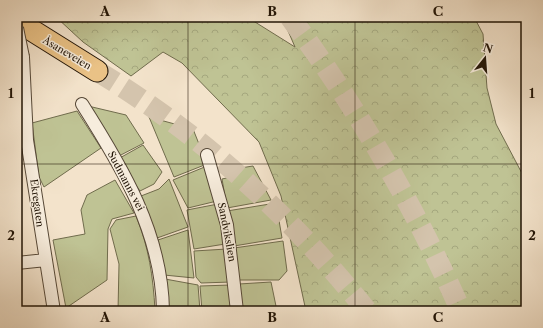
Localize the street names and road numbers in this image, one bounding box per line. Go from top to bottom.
street label: Åsaneveien [39,33,94,73]
street label: Sudmanns vei [105,149,147,213]
street label: Ekregaten [27,178,47,229]
street label: Sandvikslien [215,201,239,263]

